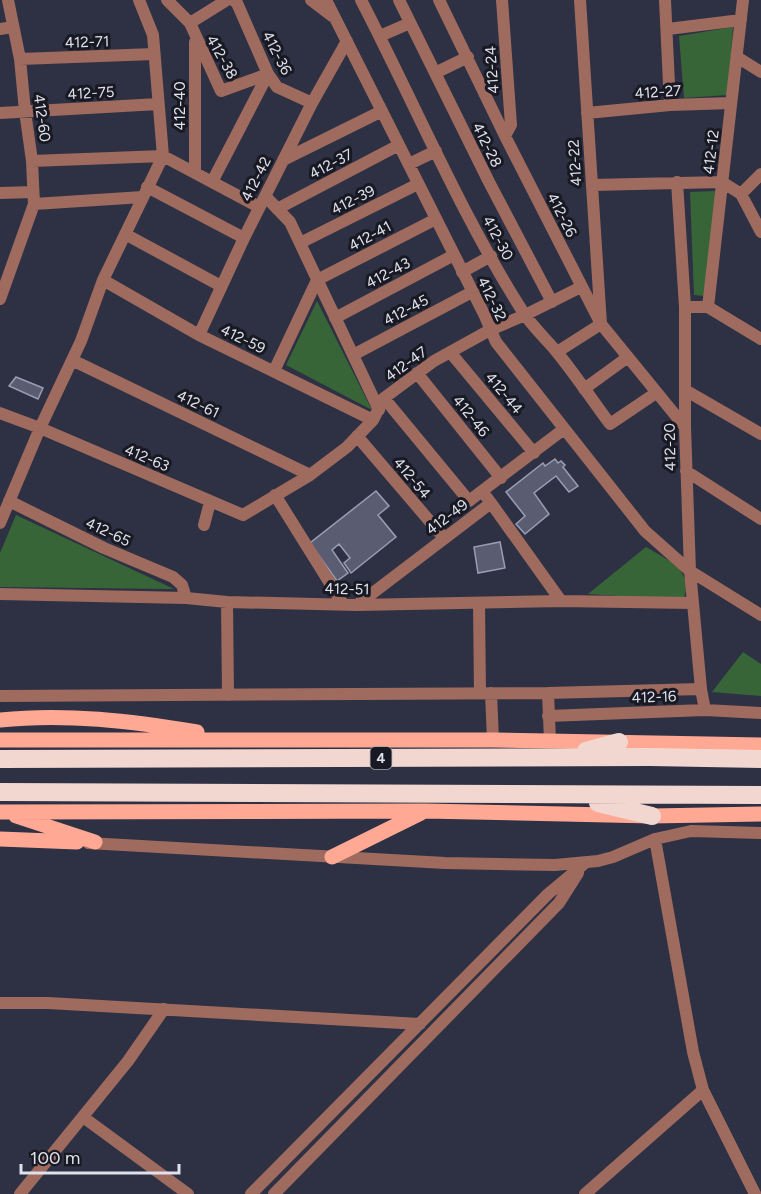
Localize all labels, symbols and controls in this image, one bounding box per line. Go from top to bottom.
street label: 412-36 [258,28,296,78]
street label: 412-71 [64,32,110,52]
street label: 412-38 [203,32,241,82]
street label: 412-24 [481,46,503,94]
street label: 412-40 [171,81,189,131]
street label: 412-27 [634,81,682,103]
street label: 412-75 [67,83,115,103]
street label: 412-60 [30,93,54,143]
street label: 412-28 [468,120,506,170]
street label: 412-12 [699,129,723,175]
street label: 412-22 [564,139,586,187]
street label: 412-37 [306,145,356,183]
street label: 412-42 [237,154,275,204]
street label: 412-39 [328,181,378,219]
street label: 412-26 [543,190,581,240]
street label: 412-30 [479,213,517,263]
street label: 412-41 [346,217,394,255]
street label: 412-43 [363,254,413,292]
street label: 412-32 [474,274,510,324]
street label: 412-45 [381,291,431,329]
street label: 412-59 [218,321,268,357]
street label: 412-47 [381,343,431,385]
street label: 412-44 [481,369,527,417]
street label: 412-61 [174,386,222,422]
street label: 412-46 [449,392,493,441]
street label: 412-20 [661,423,679,471]
street label: 412-63 [122,441,172,475]
street label: 412-54 [390,454,434,502]
street label: 412-49 [422,495,472,539]
street label: 412-65 [83,514,133,550]
street label: 412-51 [324,580,370,598]
street label: 412-16 [631,687,677,707]
road number: 4 [370,747,392,769]
scale bar [21,1137,178,1175]
text: 100 m [30,1147,80,1169]

